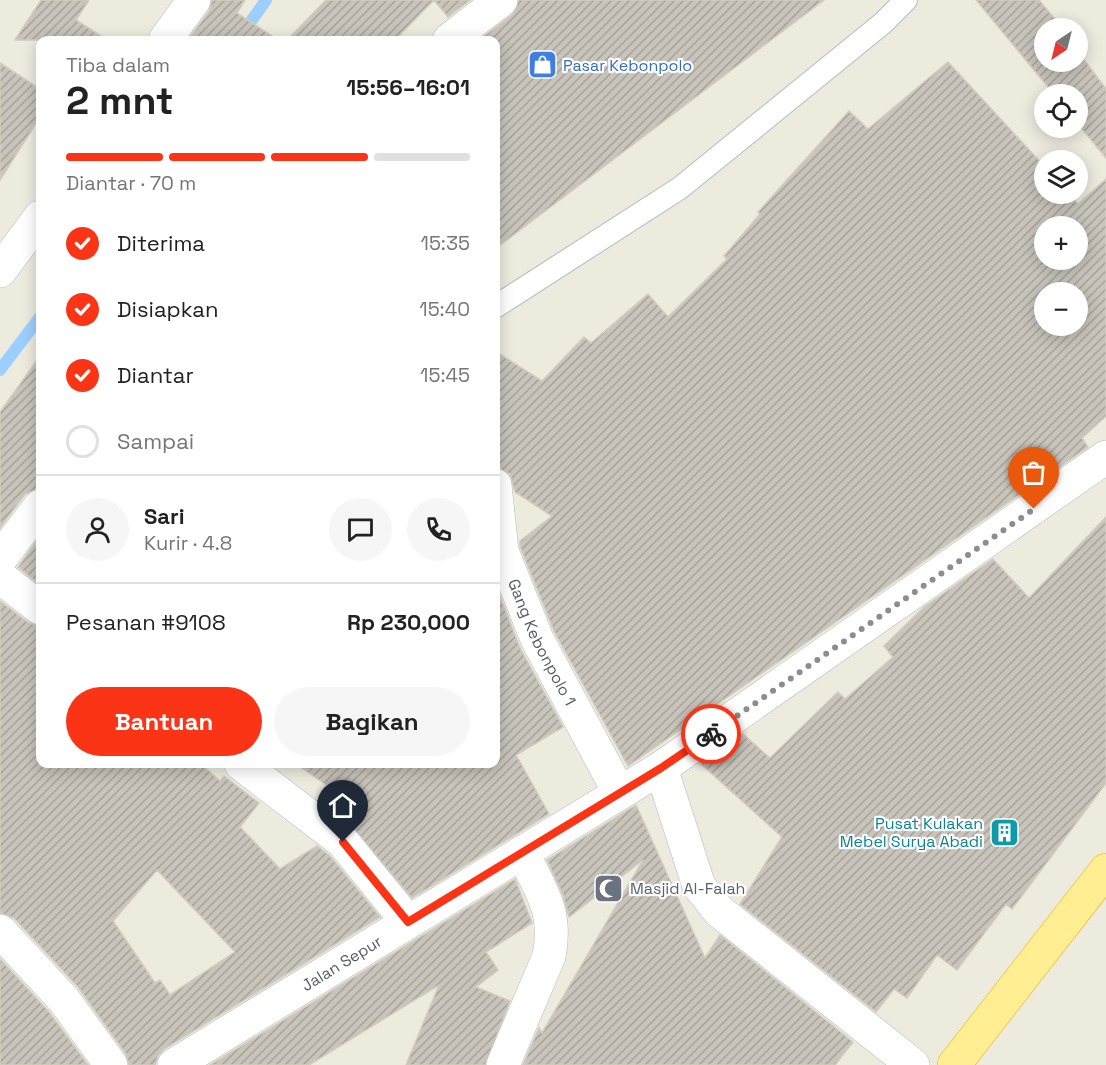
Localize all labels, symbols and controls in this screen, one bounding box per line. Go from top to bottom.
north arrow [1034,18,1088,72]
map controls [1034,18,1088,336]
shop icon: Pasar Kebonpolo [526,49,558,81]
text: Tiba dalam [66,52,170,78]
place label: Pasar Kebonpolo [563,55,692,76]
text: 15:56–16:01 [346,73,470,101]
text: 2 mnt [66,76,174,125]
button: locate [1034,84,1088,138]
button: layers [1034,150,1088,204]
text: Diantar · 70 m [66,170,196,196]
button: + [1034,216,1088,270]
icon: check [66,227,99,260]
text: Diterima [117,229,205,257]
text: 15:35 [421,230,470,256]
button: − [1034,282,1088,336]
icon: check [66,293,99,326]
text: Disiapkan [117,295,219,323]
text: 15:40 [419,296,470,322]
icon: check [66,359,99,392]
text: Diantar [117,361,194,389]
text: 15:45 [420,362,470,388]
text: Sampai [117,427,194,455]
pin [1008,447,1059,509]
icon: bag [1017,456,1050,489]
button: person [66,498,129,561]
button: chat [329,498,392,561]
button: phone [407,498,470,561]
text: Sari [144,502,185,530]
text: Kurir · 4.8 [144,530,232,556]
street label: Gang Kebonpolo 1 [504,576,581,709]
text: Pesanan #9108 [66,608,226,636]
text: Rp 230,000 [347,608,470,636]
button: Bantuan [66,687,262,756]
button: Bagikan [274,687,470,756]
courier [681,704,741,764]
icon: bike [695,718,728,751]
pin [317,780,368,842]
icon: home [326,789,359,822]
place label: Pusat Kulakan Mebel Surya Abadi [840,813,983,852]
building icon: Pusat Kulakan Mebel Surya Abadi [988,816,1020,848]
mosque icon: Masjid Al-Falah [593,872,625,904]
place label: Masjid Al-Falah [630,878,745,899]
street label: Jalan Sepur [297,930,386,996]

